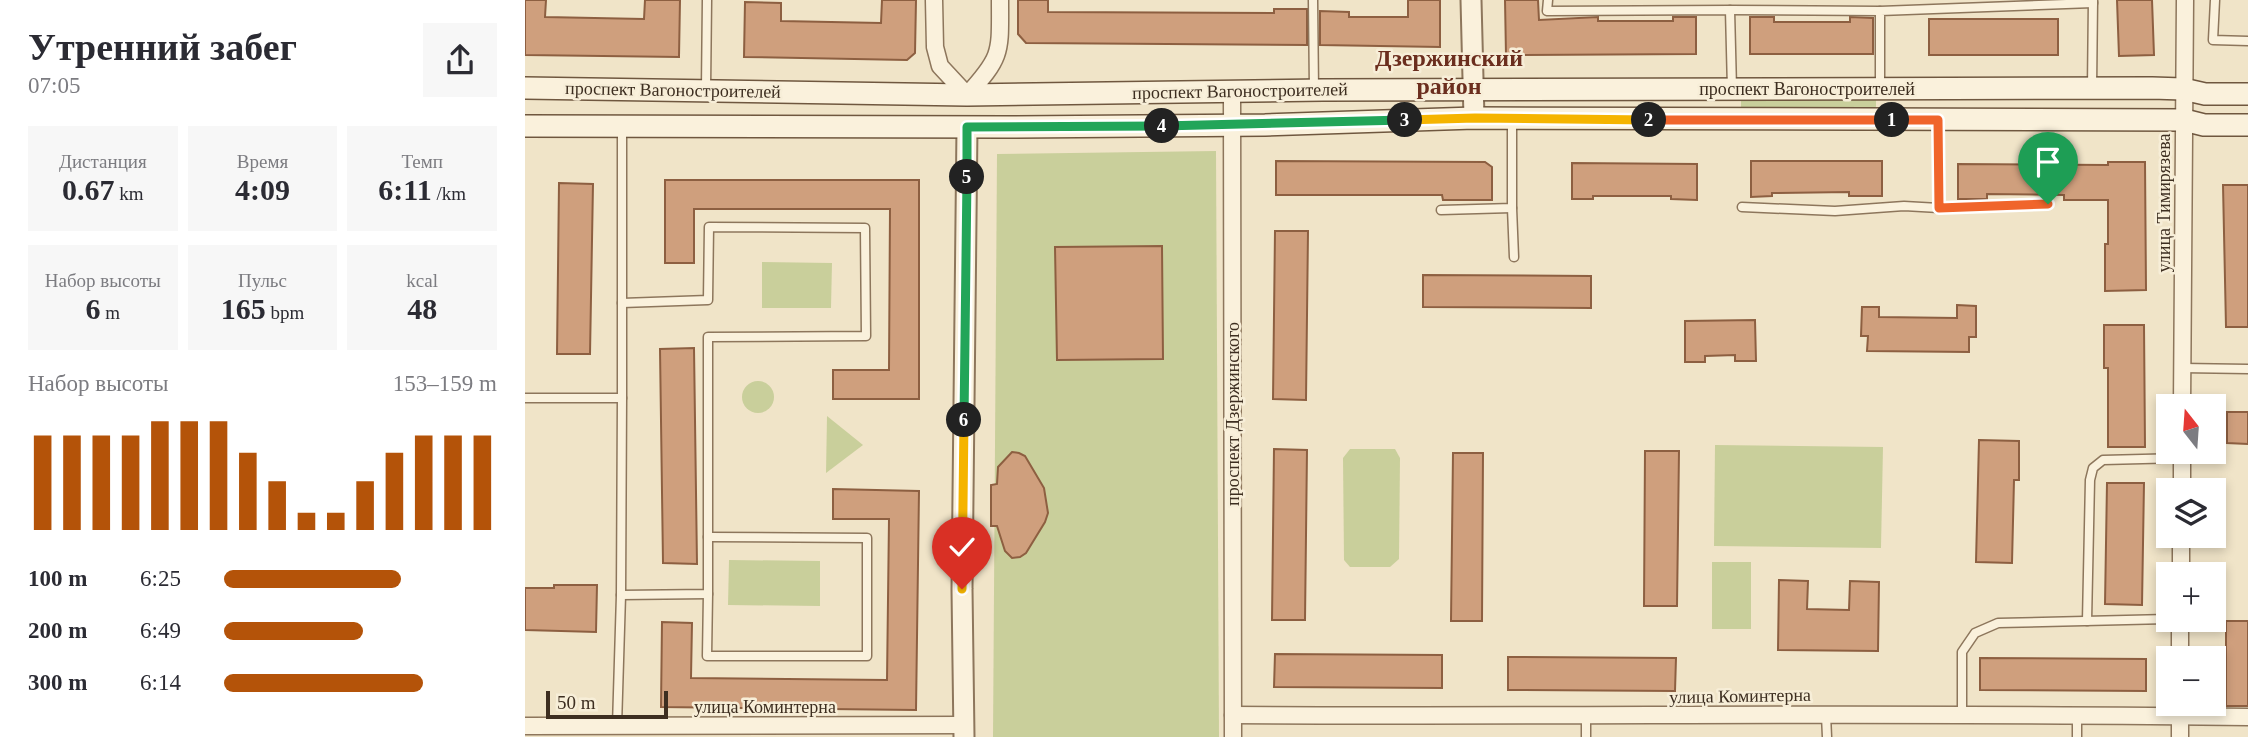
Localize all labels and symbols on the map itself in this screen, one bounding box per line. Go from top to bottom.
district label: Дзержинский район [1375,45,1523,99]
street label: проспект Вагоностроителей [565,78,781,102]
street label: проспект Вагоностроителей [1132,79,1348,103]
street label: проспект Вагоностроителей [1699,79,1915,99]
pin: 3 [1387,102,1423,138]
pin: 2 [1631,102,1667,138]
pin: 1 [1875,102,1909,138]
pin: 4 [1145,108,1179,144]
pin [2018,132,2078,204]
street label: улица Тимирязева [2154,134,2174,272]
pin: 5 [949,160,985,194]
street label: проспект Дзержинского [1223,322,1243,506]
north arrow [2156,394,2226,464]
pin: 6 [947,402,982,438]
pin [932,517,992,589]
street label: улица Коминтерна [1669,685,1811,707]
scale bar [546,688,669,720]
street label: улица Коминтерна [694,697,836,717]

